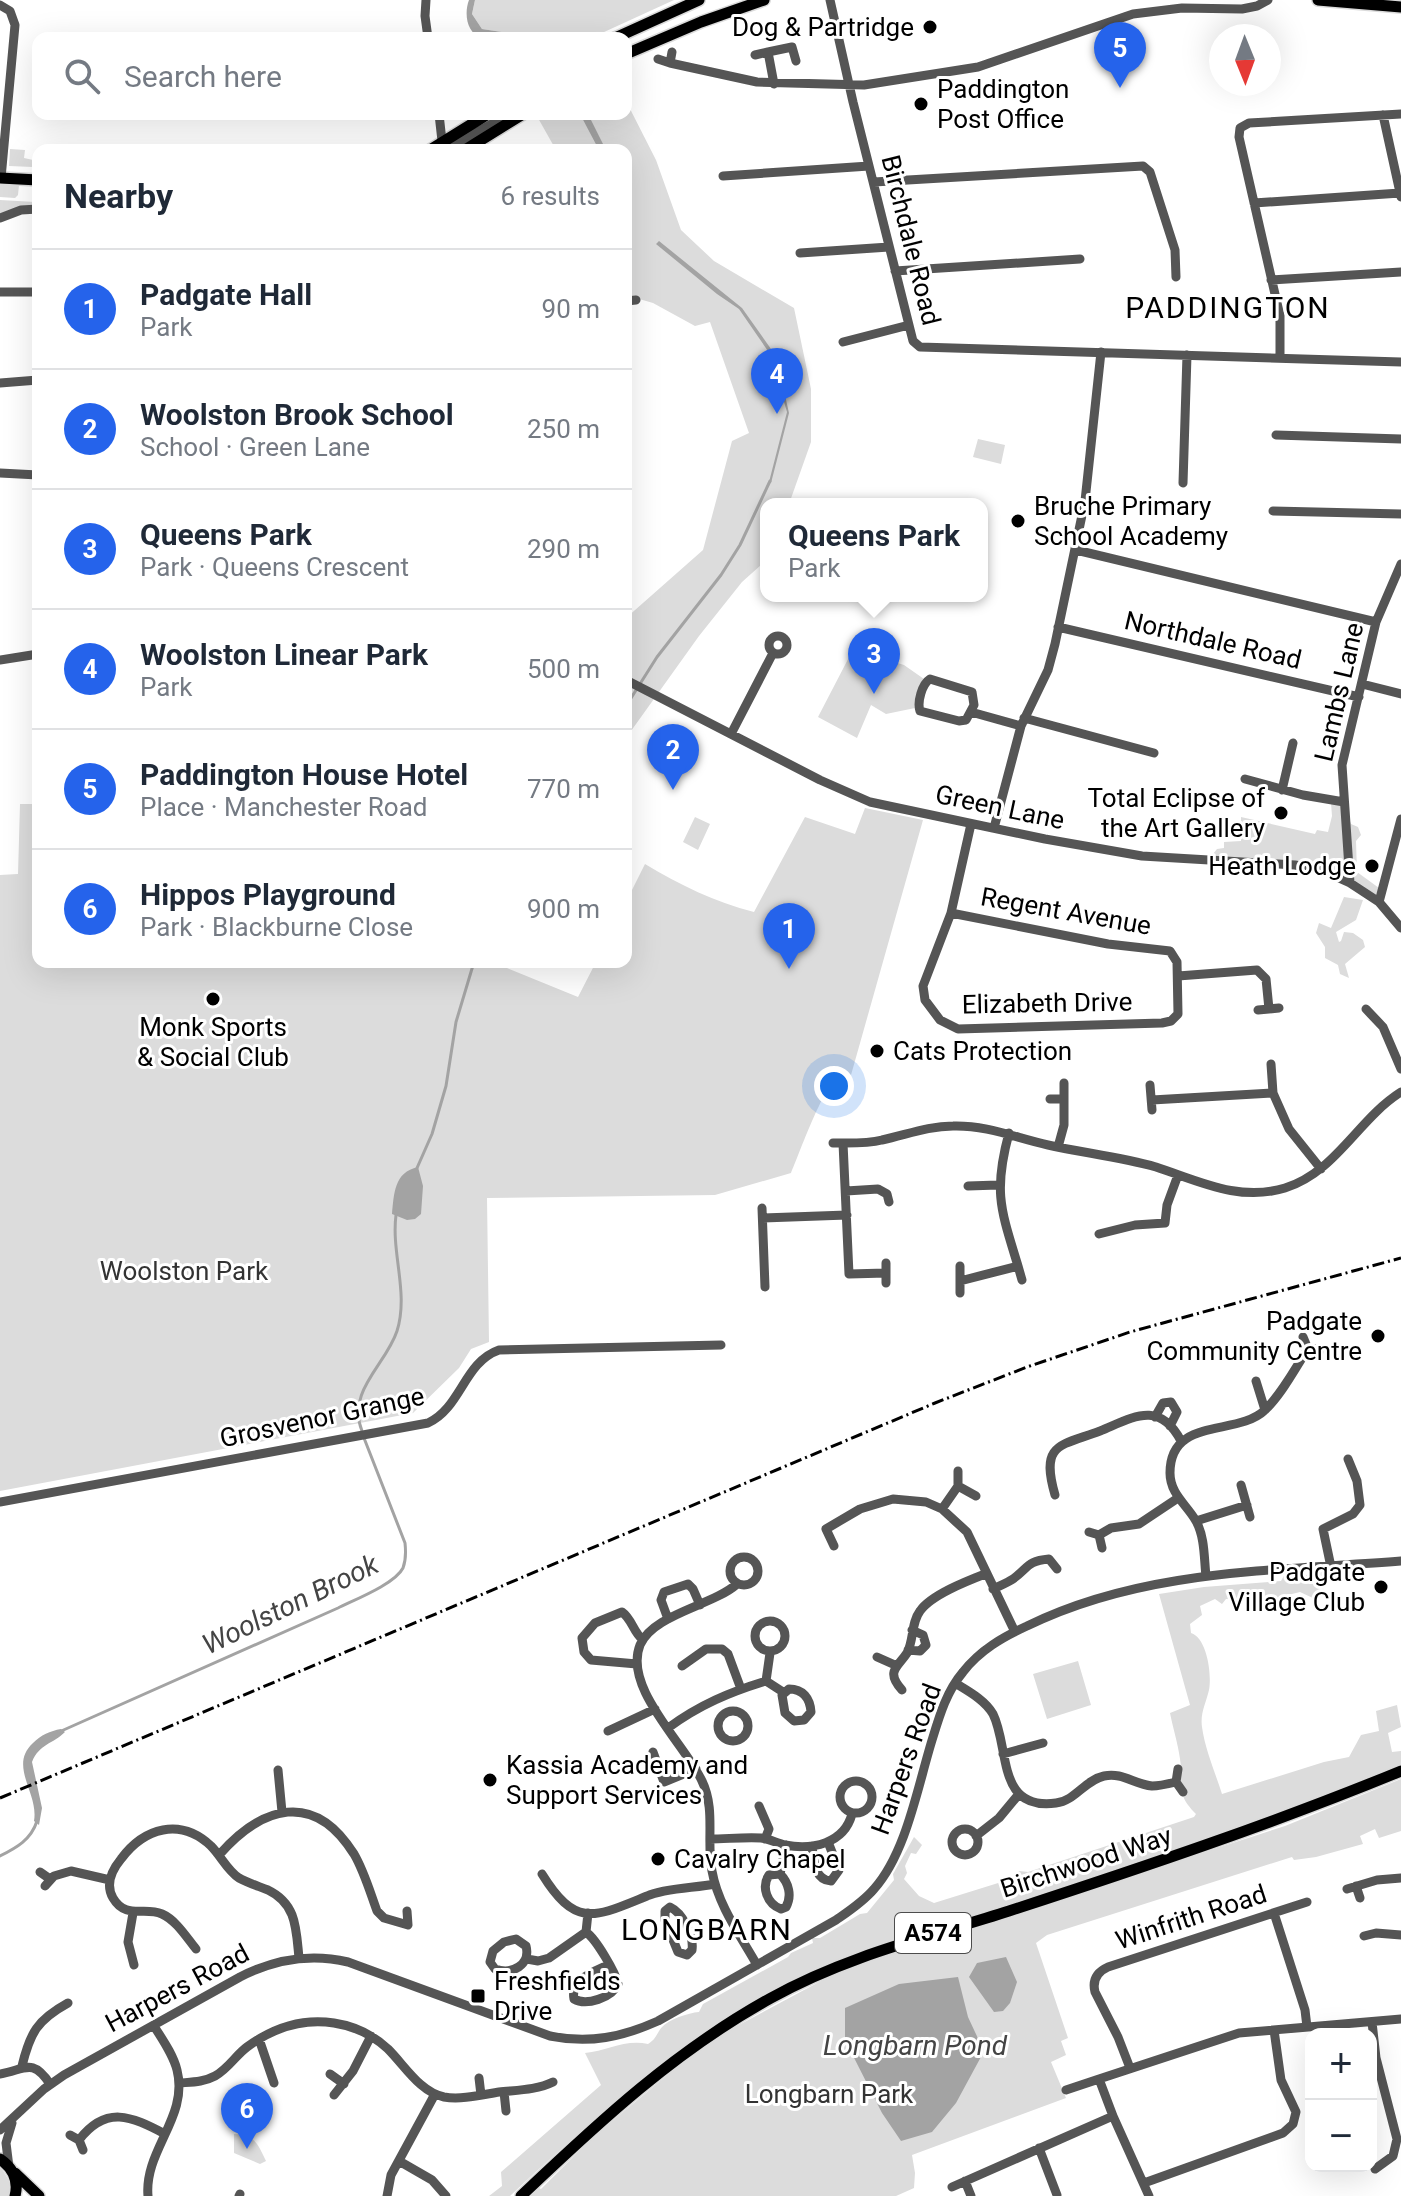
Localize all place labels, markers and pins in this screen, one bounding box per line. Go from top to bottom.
place label: Dog & Partridge [732,12,914,42]
marker: Dog & Partridge [921,18,939,36]
pin: 5 [1094,22,1146,88]
place label: Paddington Post Office [937,74,1069,134]
marker: Paddington Post Office [912,95,930,113]
pin: 4 [751,348,803,414]
place label: Bruche Primary School Academy [1034,491,1228,551]
marker: Bruche Primary School Academy [1009,512,1027,530]
pin: 3 [848,628,900,694]
pin: 2 [647,724,699,790]
place label: Total Eclipse of the Art Gallery [1088,783,1266,843]
marker: Total Eclipse of the Art Gallery [1272,804,1290,822]
place label: Heath Lodge [1208,851,1356,881]
marker: Heath Lodge [1363,857,1381,875]
pin: 1 [763,903,815,969]
marker: Monk Sports & Social Club [204,990,222,1008]
place label: Monk Sports & Social Club [137,1012,289,1072]
place label: Cats Protection [893,1036,1072,1066]
marker: Cats Protection [868,1042,886,1060]
place label: Padgate Community Centre [1146,1306,1362,1366]
marker: Padgate Community Centre [1369,1327,1387,1345]
place label: Padgate Village Club [1228,1557,1365,1617]
marker: Padgate Village Club [1372,1578,1390,1596]
place label: Kassia Academy and Support Services [506,1750,748,1810]
marker: Kassia Academy and Support Services [481,1771,499,1789]
place label: Cavalry Chapel [674,1844,846,1874]
marker: Cavalry Chapel [649,1850,667,1868]
place label: Freshfields Drive [494,1966,621,2026]
marker: Freshfields Drive [469,1987,487,2005]
pin: 6 [221,2083,273,2149]

